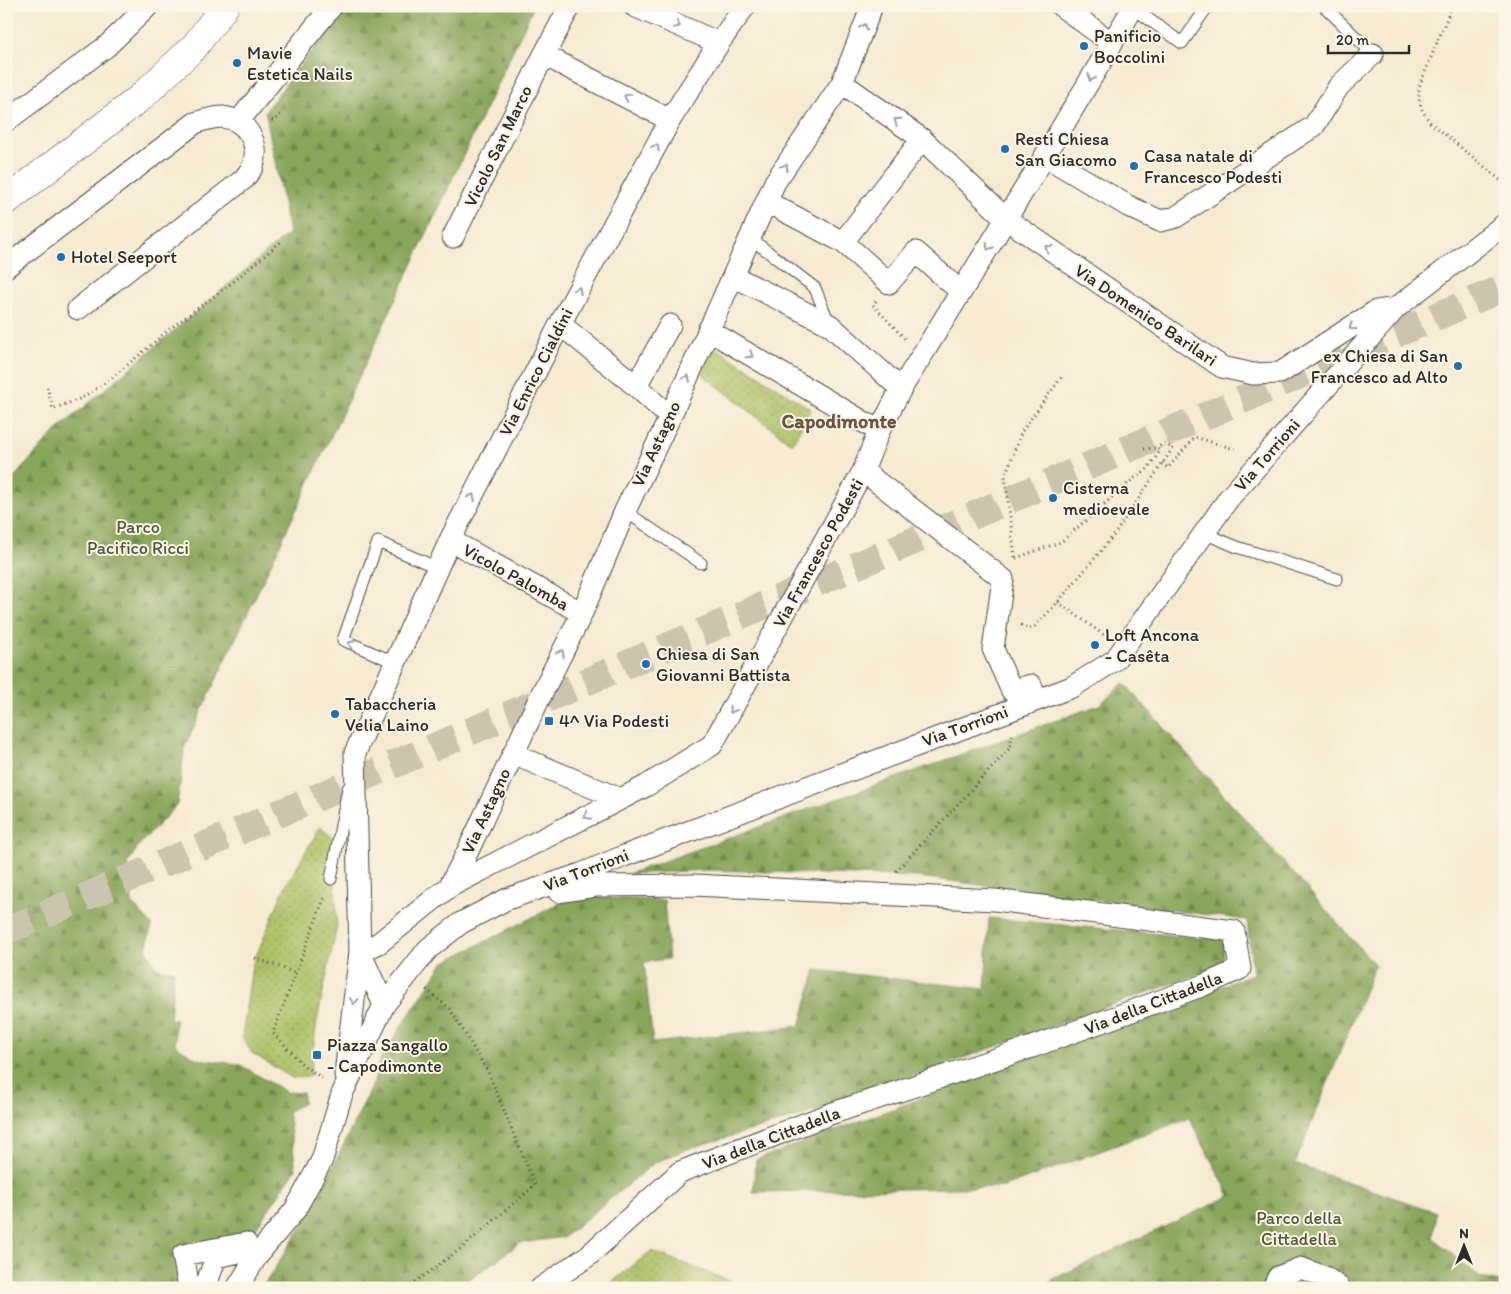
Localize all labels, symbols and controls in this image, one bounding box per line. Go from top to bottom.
one-way arrow [672,18,681,29]
scale bar [1328,22,1410,54]
one-way arrow [859,23,869,31]
place label: Panificio Boccolini [1094,25,1165,68]
text: 20 m [1336,31,1370,49]
marker: Panificio Boccolini [1078,40,1090,52]
place label: Mavie Estetica Nails [247,42,353,85]
marker: Mavie Estetica Nails [231,57,243,69]
one-way arrow [1088,73,1098,82]
street label: Vicolo San Marco [459,82,537,210]
one-way arrow [623,93,632,103]
one-way arrow [893,118,903,127]
place label: Resti Chiesa San Giacomo [1015,128,1117,171]
one-way arrow [649,143,659,152]
marker: Resti Chiesa San Giacomo [999,143,1011,155]
place label: Casa natale di Francesco Podesti [1144,145,1282,188]
marker: Casa natale di Francesco Podesti [1128,160,1140,172]
one-way arrow [779,164,788,173]
one-way arrow [985,242,995,251]
one-way arrow [1044,245,1054,254]
place label: Hotel Seeport [71,246,177,268]
marker: Hotel Seeport [55,251,67,263]
street label: Via Domenico Barilari [1071,259,1221,371]
one-way arrow [572,286,582,295]
street label: Via Enrico Cialdini [494,304,578,440]
one-way arrow [1348,321,1357,330]
place label: ex Chiesa di San Francesco ad Alto [1311,345,1448,388]
one-way arrow [744,349,753,359]
marker: ex Chiesa di San Francesco ad Alto [1452,360,1464,372]
one-way arrow [680,374,691,383]
street label: Via Astagno [627,398,685,490]
district label: Capodimonte [781,409,897,434]
street label: Via Torrioni [1229,414,1305,496]
street label: Via Francesco Podesti [768,475,868,631]
place label: Cisterna medioevale [1063,477,1150,520]
marker: Cisterna medioevale [1047,492,1059,504]
one-way arrow [466,493,476,502]
park label: Parco Pacifico Ricci [87,516,189,559]
street label: Vicolo Palomba [459,539,574,616]
place label: Loft Ancona - Casêta [1105,624,1200,667]
one-way arrow [347,639,356,650]
marker: Loft Ancona - Casêta [1089,639,1101,651]
place label: Chiesa di San Giovanni Battista [656,643,791,686]
one-way arrow [555,649,566,658]
marker: Chiesa di San Giovanni Battista [640,658,652,670]
place label: Tabaccheria Velia Laino [345,693,436,736]
street label: Via Torrioni [919,700,1011,752]
one-way arrow [728,705,738,714]
marker: Tabaccheria Velia Laino [329,708,341,720]
place label: 4^ Via Podesti [559,710,669,732]
marker: 4^ Via Podesti [543,715,555,727]
street label: Via Astagno [457,765,515,857]
one-way arrow [583,810,592,820]
street label: Via Torrioni [540,844,632,896]
street label: Via della Cittadella [1081,966,1225,1039]
one-way arrow [349,997,360,1005]
place label: Piazza Sangallo - Capodimonte [327,1034,448,1077]
marker: Piazza Sangallo - Capodimonte [311,1049,323,1061]
street label: Via della Cittadella [699,1101,843,1174]
park label: Parco della Cittadella [1256,1207,1342,1250]
north arrow [1438,1222,1488,1272]
text: N [1459,1225,1469,1242]

